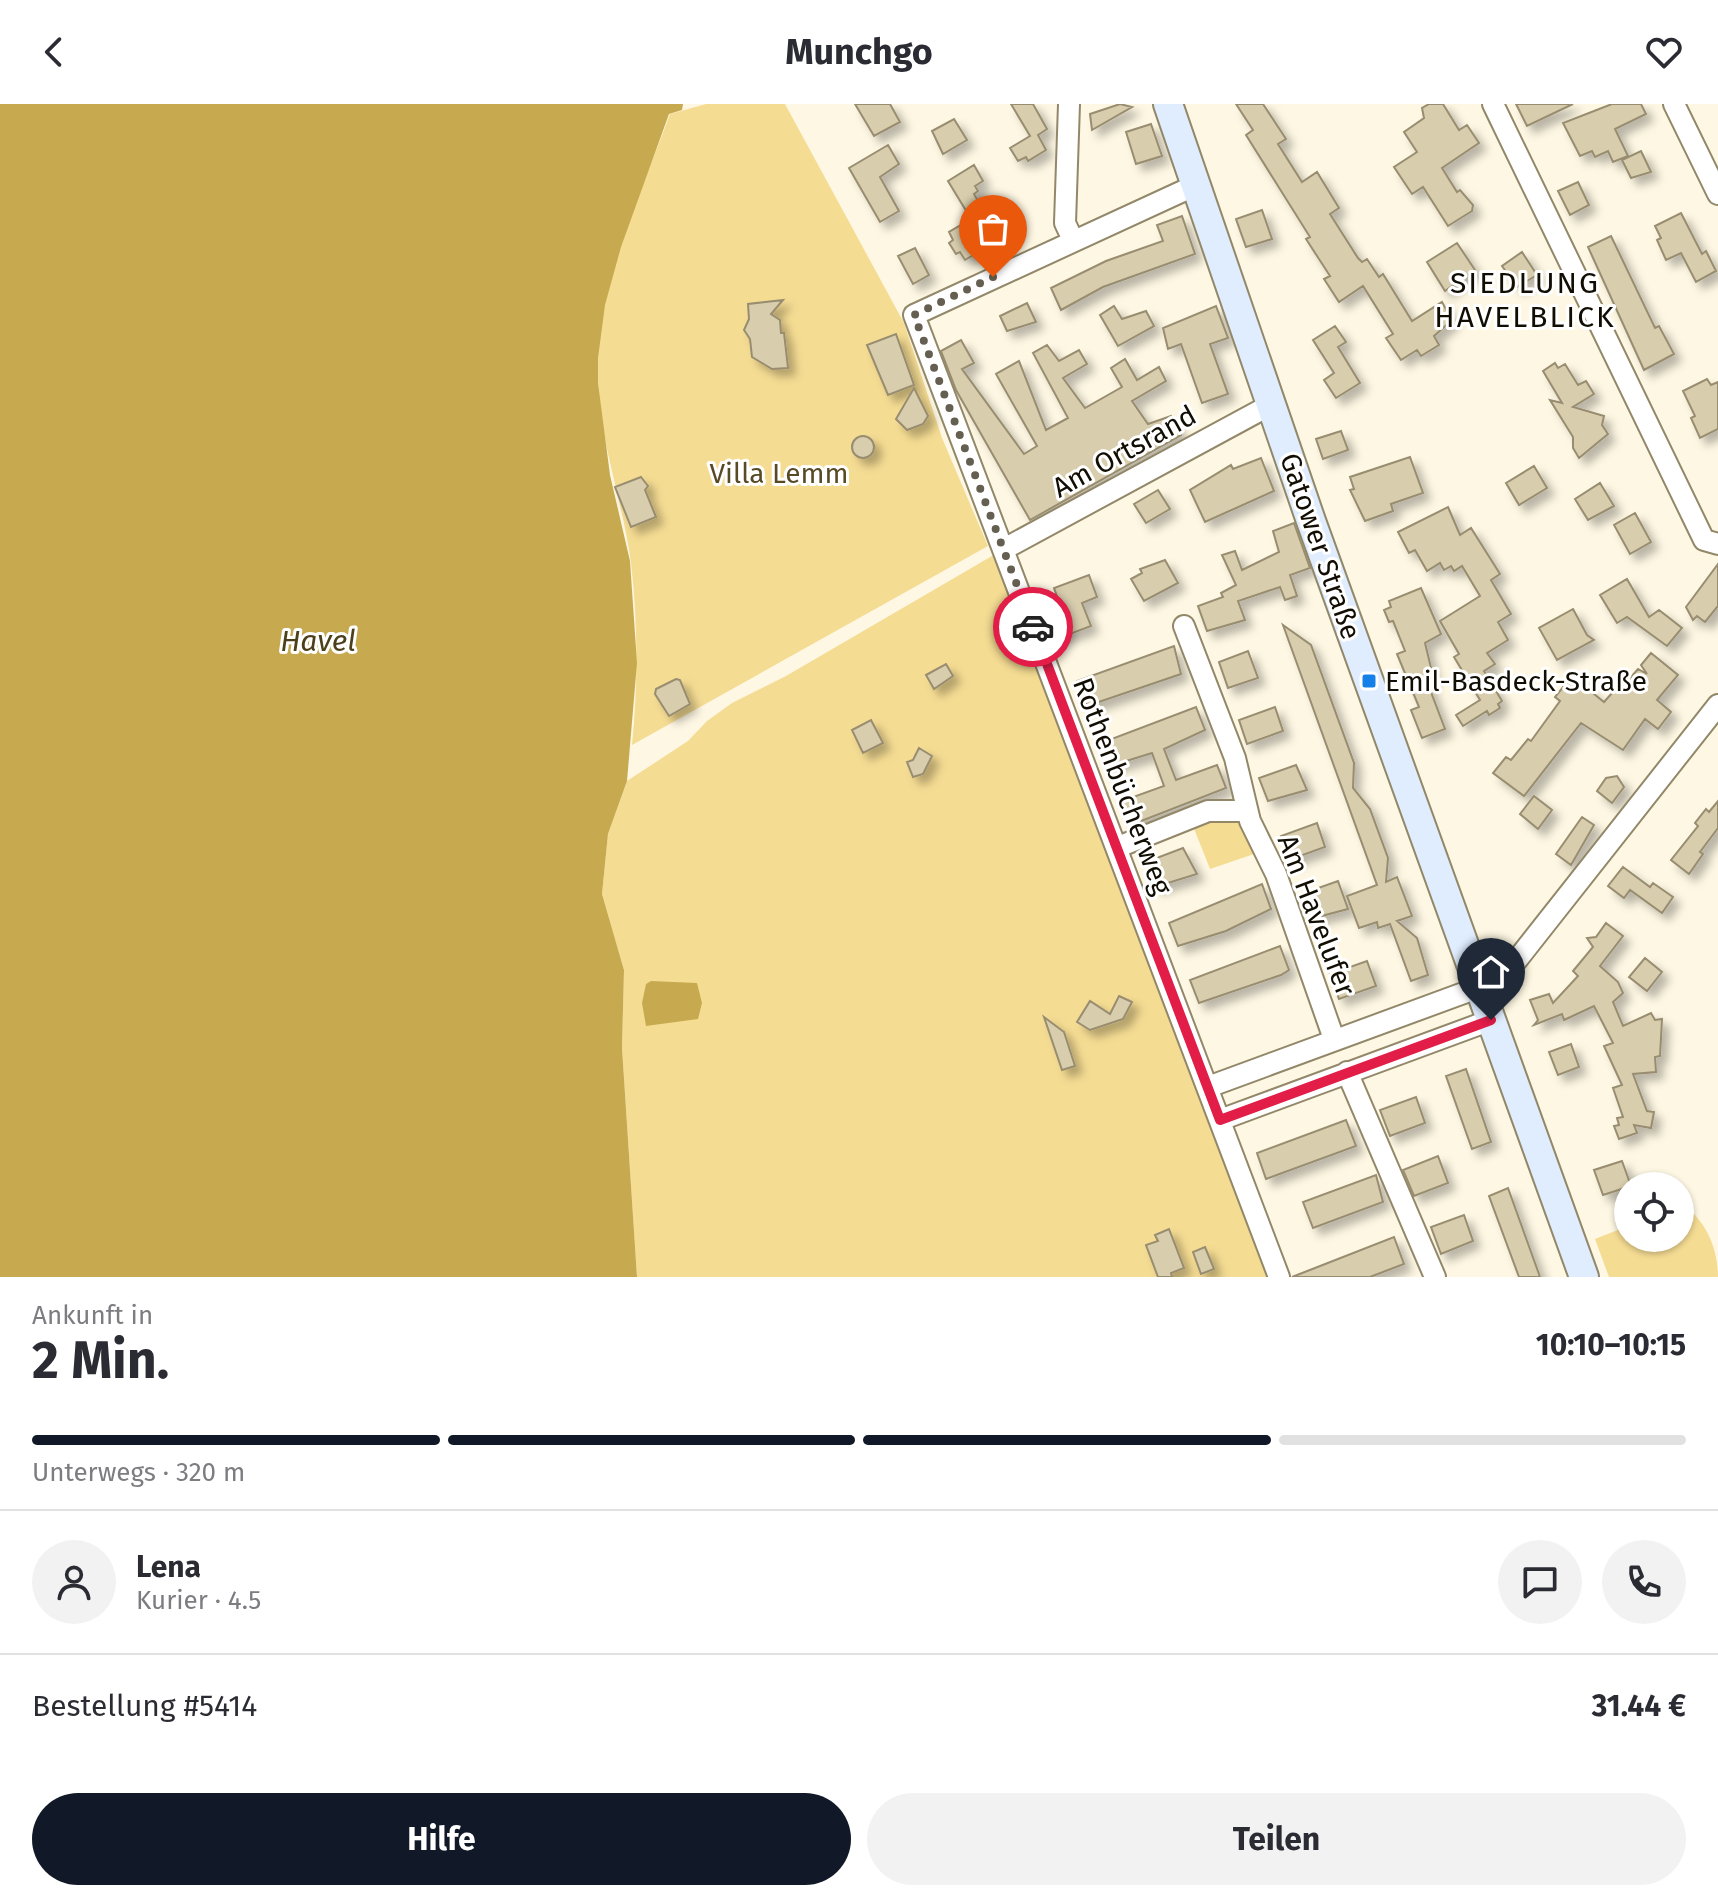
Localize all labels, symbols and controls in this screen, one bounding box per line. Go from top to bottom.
icon: back [32,30,76,74]
text: Munchgo [785,30,933,74]
icon: heart [1642,30,1686,74]
pin [959,195,1027,277]
icon: bag [971,207,1015,251]
district label: SIEDLUNG HAVELBLICK [1434,265,1616,335]
street label: Am Ortsrand [1047,398,1202,504]
street label: Gatower Straße [1273,449,1368,644]
park label: Villa Lemm [710,457,848,490]
courier [993,587,1073,667]
icon: car [1011,605,1055,649]
water label: Havel [280,623,356,659]
place label: Emil-Basdeck-Straße [1385,665,1647,698]
marker: Emil-Basdeck-Straße [1360,672,1378,690]
street label: Rothenbücherweg [1066,673,1179,900]
street label: Am Havelufer [1271,830,1362,1001]
pin [1457,938,1525,1020]
icon: home [1469,950,1513,994]
map controls [1614,1172,1694,1252]
button: locate [1614,1172,1694,1252]
text: Ankunft in [32,1300,153,1331]
text: 10:10–10:15 [1536,1327,1686,1363]
text: 2 Min. [32,1329,169,1392]
text: Unterwegs · 320 m [32,1457,245,1488]
button: person [32,1540,116,1624]
button: chat [1498,1540,1582,1624]
button: phone [1602,1540,1686,1624]
text: Lena [136,1549,201,1585]
text: Kurier · 4.5 [136,1585,261,1616]
text: Bestellung #5414 [32,1688,257,1724]
text: 31.44 € [1592,1688,1686,1724]
button: Hilfe [32,1793,851,1885]
button: Teilen [867,1793,1686,1885]

